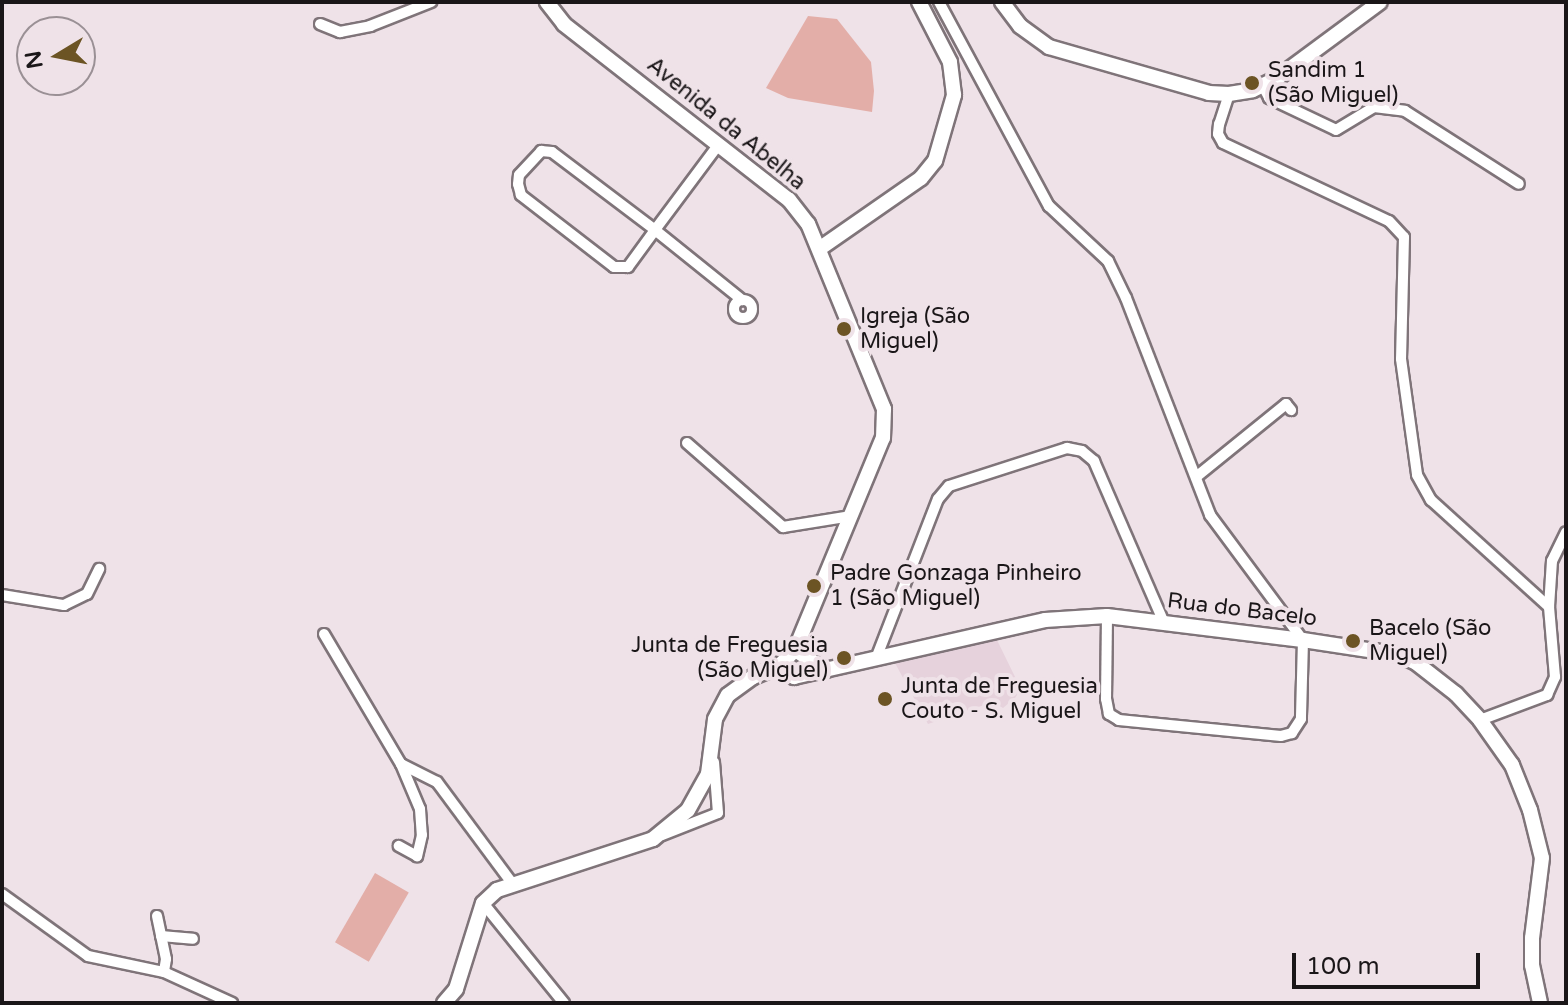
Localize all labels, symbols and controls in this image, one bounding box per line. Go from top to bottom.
north arrow [16,16,96,96]
text: N [20,49,49,71]
street label: Avenida da Abelha [641,52,811,196]
place label: Sandim 1 (São Miguel) [1268,57,1398,108]
marker: Sandim 1 (São Miguel) [1243,74,1261,92]
place label: Igreja (São Miguel) [860,303,970,354]
marker: Igreja (São Miguel) [835,320,853,338]
place label: Padre Gonzaga Pinheiro 1 (São Miguel) [830,560,1082,612]
marker: Padre Gonzaga Pinheiro 1 (São Miguel) [805,577,823,595]
street label: Rua do Bacelo [1166,588,1318,632]
place label: Bacelo (São Miguel) [1369,615,1491,666]
place label: Junta de Freguesia (São Miguel) [631,632,828,684]
marker: Bacelo (São Miguel) [1344,632,1362,650]
marker: Junta de Freguesia (São Miguel) [835,649,853,667]
place label: Junta de Freguesia Couto - S. Miguel [901,673,1098,724]
marker: Junta de Freguesia Couto - S. Miguel [876,690,894,708]
scale bar [1296,937,1484,987]
text: 100 m [1306,952,1380,981]

